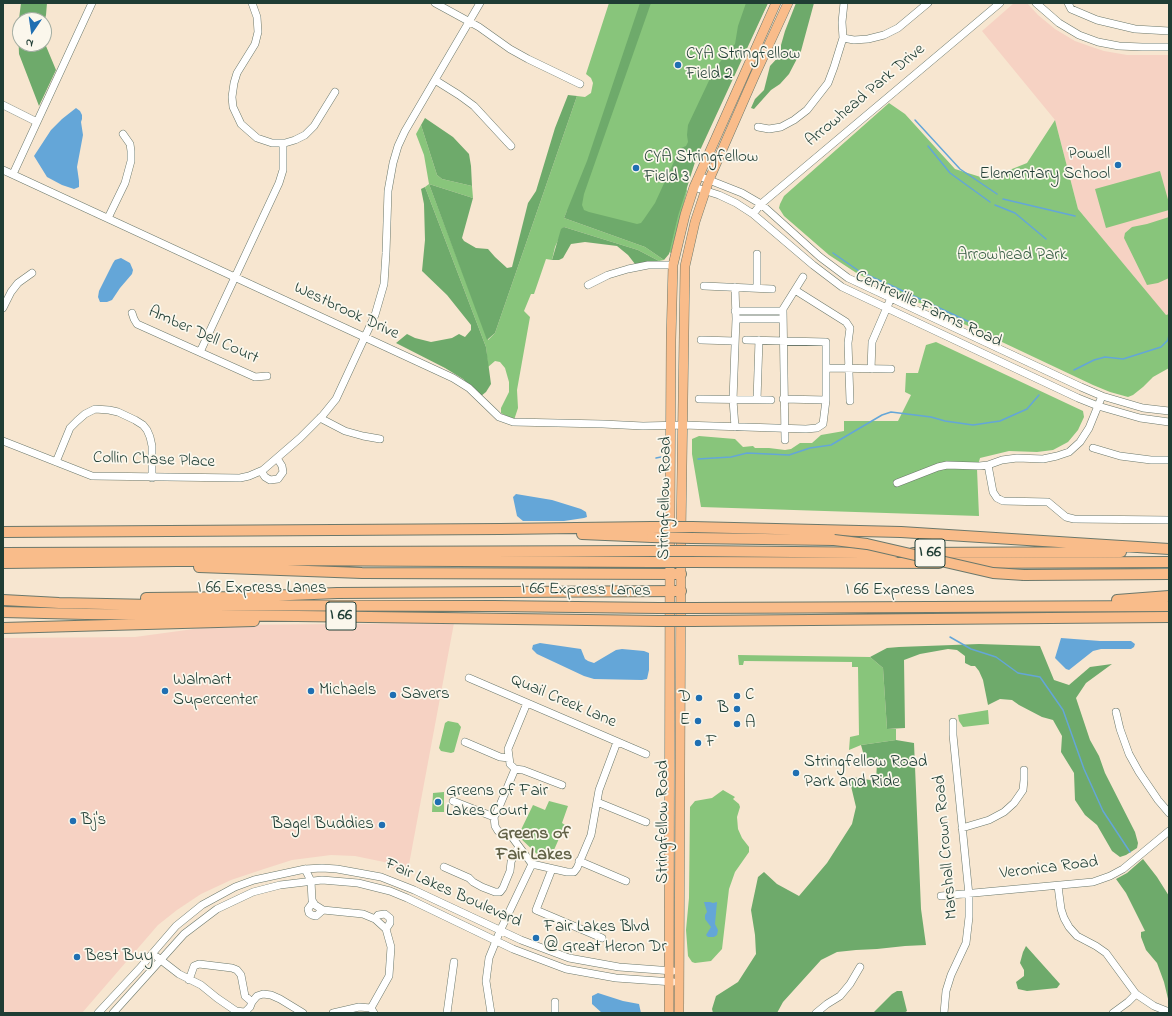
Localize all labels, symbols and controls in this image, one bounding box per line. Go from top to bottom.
north arrow [12,12,52,52]
text: N [24,34,35,51]
street label: Arrowhead Park Drive [802,40,930,152]
place label: CYA Stringfellow Field 2 [686,45,800,85]
marker: CYA Stringfellow Field 2 [673,60,683,70]
place label: Powell Elementary School [980,145,1110,185]
place label: CYA Stringfellow Field 3 [644,148,758,188]
marker: Powell Elementary School [1113,160,1123,170]
marker: CYA Stringfellow Field 3 [631,163,641,173]
park label: Arrowhead Park [957,246,1067,266]
street label: Centreville Farms Road [851,267,1005,353]
street label: Westbrook Drive [290,279,402,345]
street label: Amber Dell Court [145,303,261,369]
street label: Stringfellow Road [655,436,677,560]
street label: Collin Chase Place [93,449,215,473]
road number: I 66 [915,539,945,567]
street label: I 66 Express Lanes [197,579,327,599]
street label: I 66 Express Lanes [521,580,651,602]
street label: I 66 Express Lanes [845,581,975,601]
road number: I 66 [326,602,356,630]
place label: Walmart Supercenter [173,671,258,711]
street label: Quail Creek Lane [507,671,619,733]
place label: Michaels [319,681,376,701]
place label: Savers [401,685,450,705]
marker: Walmart Supercenter [160,686,170,696]
marker: Michaels [306,686,316,696]
place label: C [745,686,754,706]
place label: D [679,688,691,708]
marker: Savers [388,690,398,700]
marker: C [732,691,742,701]
marker: D [694,693,704,703]
place label: B [718,699,729,719]
marker: B [732,704,742,714]
place label: E [680,711,690,731]
place label: A [745,714,755,734]
marker: E [693,716,703,726]
marker: A [732,719,742,729]
place label: F [706,733,717,753]
marker: F [693,738,703,748]
place label: Stringfellow Road Park and Ride [804,753,927,793]
street label: Stringfellow Road [654,760,674,884]
marker: Stringfellow Road Park and Ride [791,768,801,778]
street label: Marshall Crown Road [931,774,963,920]
place label: Greens of Fair Lakes Court [446,782,548,822]
marker: Greens of Fair Lakes Court [433,797,443,807]
place label: Bj's [81,811,106,831]
place label: Bagel Buddies [271,815,374,835]
marker: Bj's [68,816,78,826]
marker: Bagel Buddies [377,820,387,830]
district label: Greens of Fair Lakes [496,824,572,866]
street label: Veronica Road [999,853,1099,885]
street label: Fair Lakes Boulevard [382,855,524,933]
place label: Fair Lakes Blvd @ Great Heron Dr [544,918,667,958]
marker: Fair Lakes Blvd @ Great Heron Dr [531,933,541,943]
place label: Best Buy [85,947,153,967]
marker: Best Buy [72,952,82,962]

